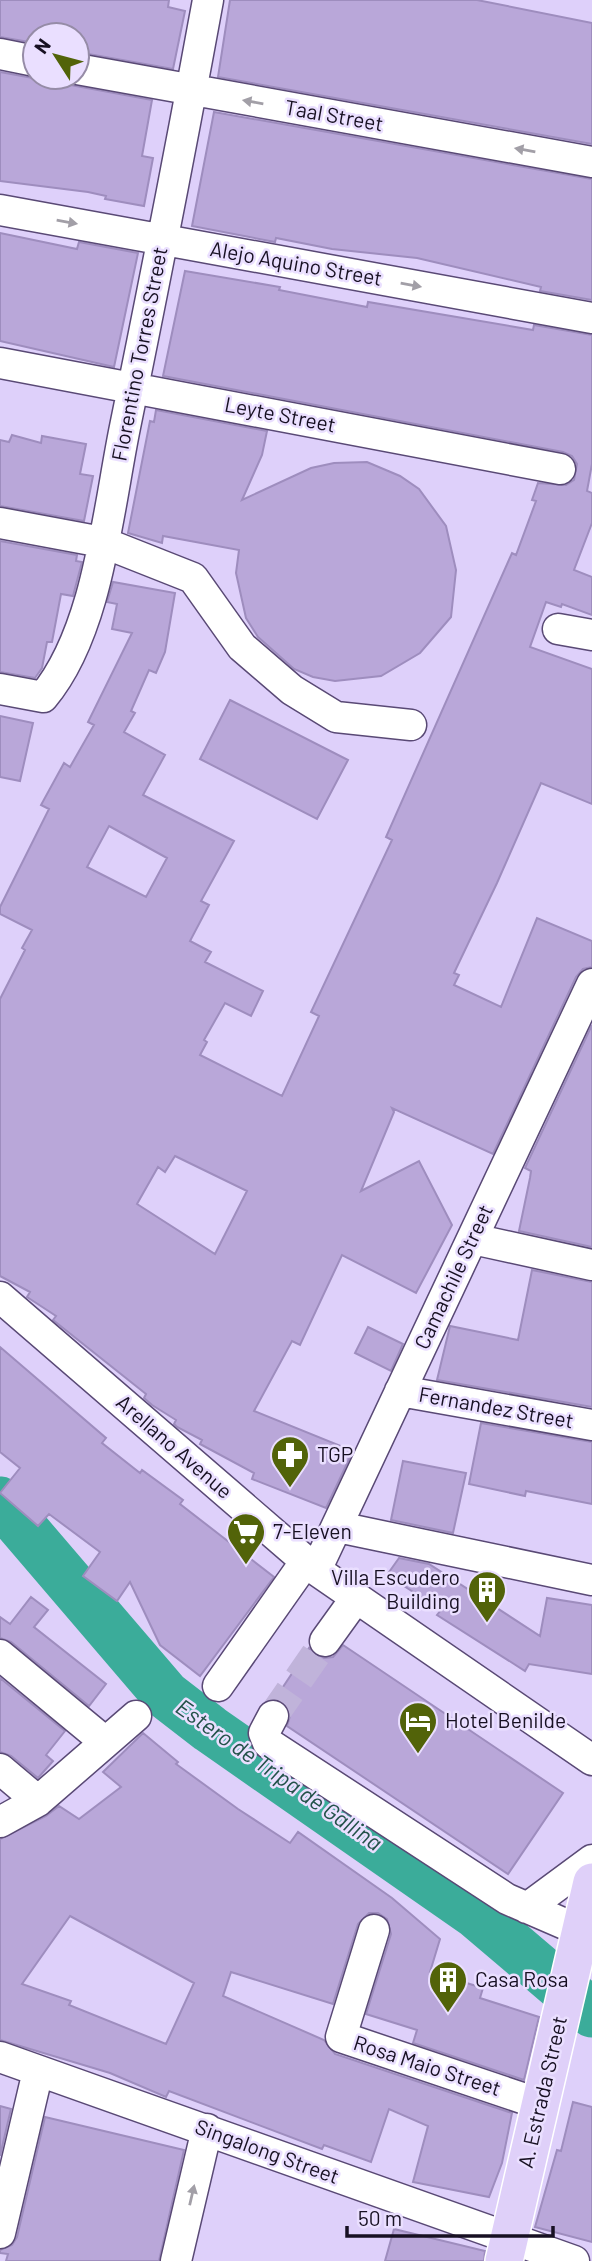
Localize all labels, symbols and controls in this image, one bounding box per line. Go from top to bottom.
north arrow [21,21,91,91]
text: N [29,34,55,58]
street label: Taal Street [283,94,385,135]
one-way arrow [241,96,263,107]
one-way arrow [514,144,536,155]
one-way arrow [56,217,78,228]
street label: Alejo Aquino Street [208,235,384,290]
street label: Florentino Torres Street [105,244,172,463]
one-way arrow [400,280,422,291]
street label: Leyte Street [223,391,338,437]
street label: Camachile Street [408,1200,497,1353]
street label: Fernandez Street [417,1381,576,1432]
street label: Arellano Avenue [112,1389,238,1503]
pharmacy icon: TGP [269,1434,311,1489]
place label: TGP [317,1441,353,1466]
supermarket icon: 7-Eleven [225,1511,267,1566]
place label: 7-Eleven [273,1518,352,1543]
place label: Villa Escudero Building [331,1564,460,1613]
building icon: Villa Escudero Building [466,1569,508,1624]
water label: Estero de Tripa de Gallina [171,1692,388,1856]
hotel icon: Hotel Benilde [397,1700,439,1755]
place label: Hotel Benilde [445,1707,566,1732]
building icon: Casa Rosa [427,1959,469,2014]
place label: Casa Rosa [475,1966,568,1991]
street label: A. Estrada Street [512,2013,571,2170]
street label: Rosa Maio Street [351,2029,504,2100]
street label: Singalong Street [192,2113,343,2188]
one-way arrow [186,2184,197,2206]
scale bar [347,2194,554,2238]
text: 50 m [358,2205,402,2230]

